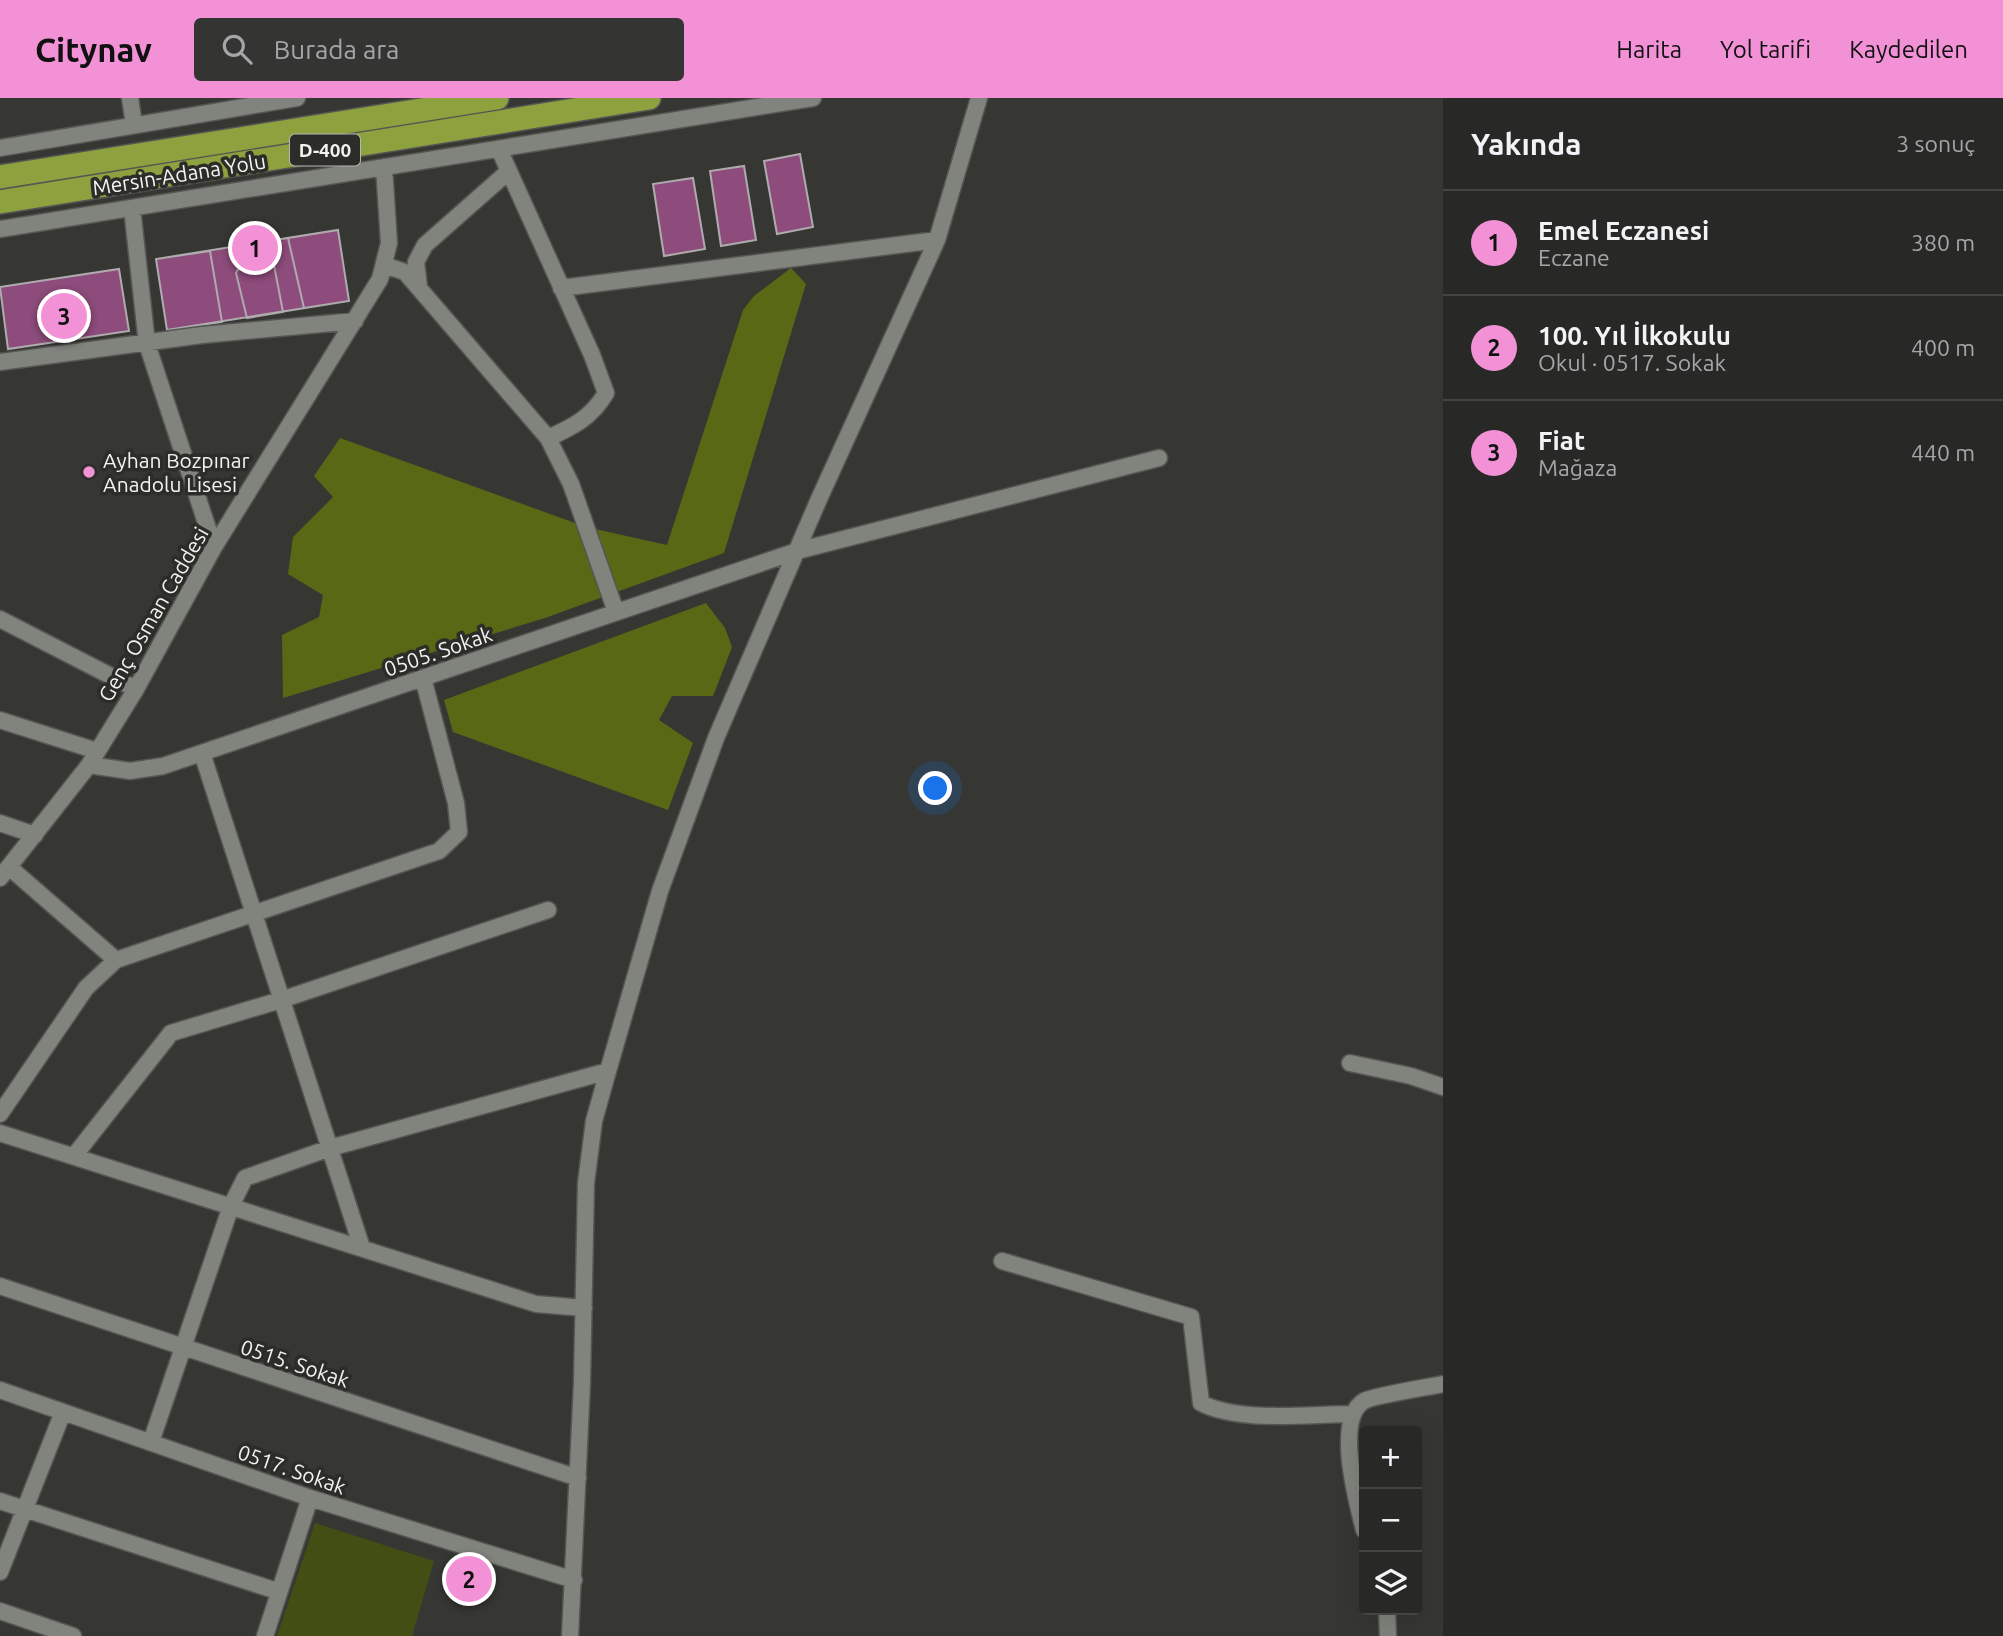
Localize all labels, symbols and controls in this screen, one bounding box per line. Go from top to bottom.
search box [194,18,684,81]
icon: search [218,30,256,68]
text: Citynav [35,31,152,68]
text: Burada ara [274,35,399,64]
text: Harita [1616,36,1682,63]
text: Yol tarifi [1720,36,1811,63]
text: Kaydedilen [1849,36,1968,63]
text: Yakında [1471,127,1582,161]
text: 3 sonuç [1896,131,1975,156]
road number: D-400 [290,134,360,166]
street label: Mersin-Adana Yolu [90,148,268,200]
text: Emel Eczanesi [1538,216,1709,245]
pin: 1 [232,222,278,274]
text: 1 [1488,230,1500,255]
text: 380 m [1911,230,1975,255]
text: Eczane [1538,245,1610,270]
pin: 3 [41,290,87,342]
text: 100. Yıl İlkokulu [1538,321,1731,350]
text: 2 [1488,335,1500,360]
text: 400 m [1911,335,1975,360]
text: Okul · 0517. Sokak [1538,350,1726,375]
text: Fiat [1538,426,1585,455]
text: 3 [1488,440,1500,465]
text: 440 m [1911,440,1975,465]
place label: Ayhan Bozpınar Anadolu Lisesi [103,448,250,496]
text: Mağaza [1538,455,1617,480]
marker: Ayhan Bozpınar Anadolu Lisesi [81,464,97,480]
street label: Genç Osman Caddesi [93,523,213,705]
street label: 0505. Sokak [381,621,496,681]
your location [918,771,952,805]
street label: 0515. Sokak [238,1334,353,1392]
map controls [1359,1426,1422,1615]
button: + [1359,1426,1422,1489]
street label: 0517. Sokak [235,1439,350,1499]
button: − [1359,1489,1422,1552]
button: layers [1359,1552,1422,1615]
pin: 2 [446,1553,492,1605]

